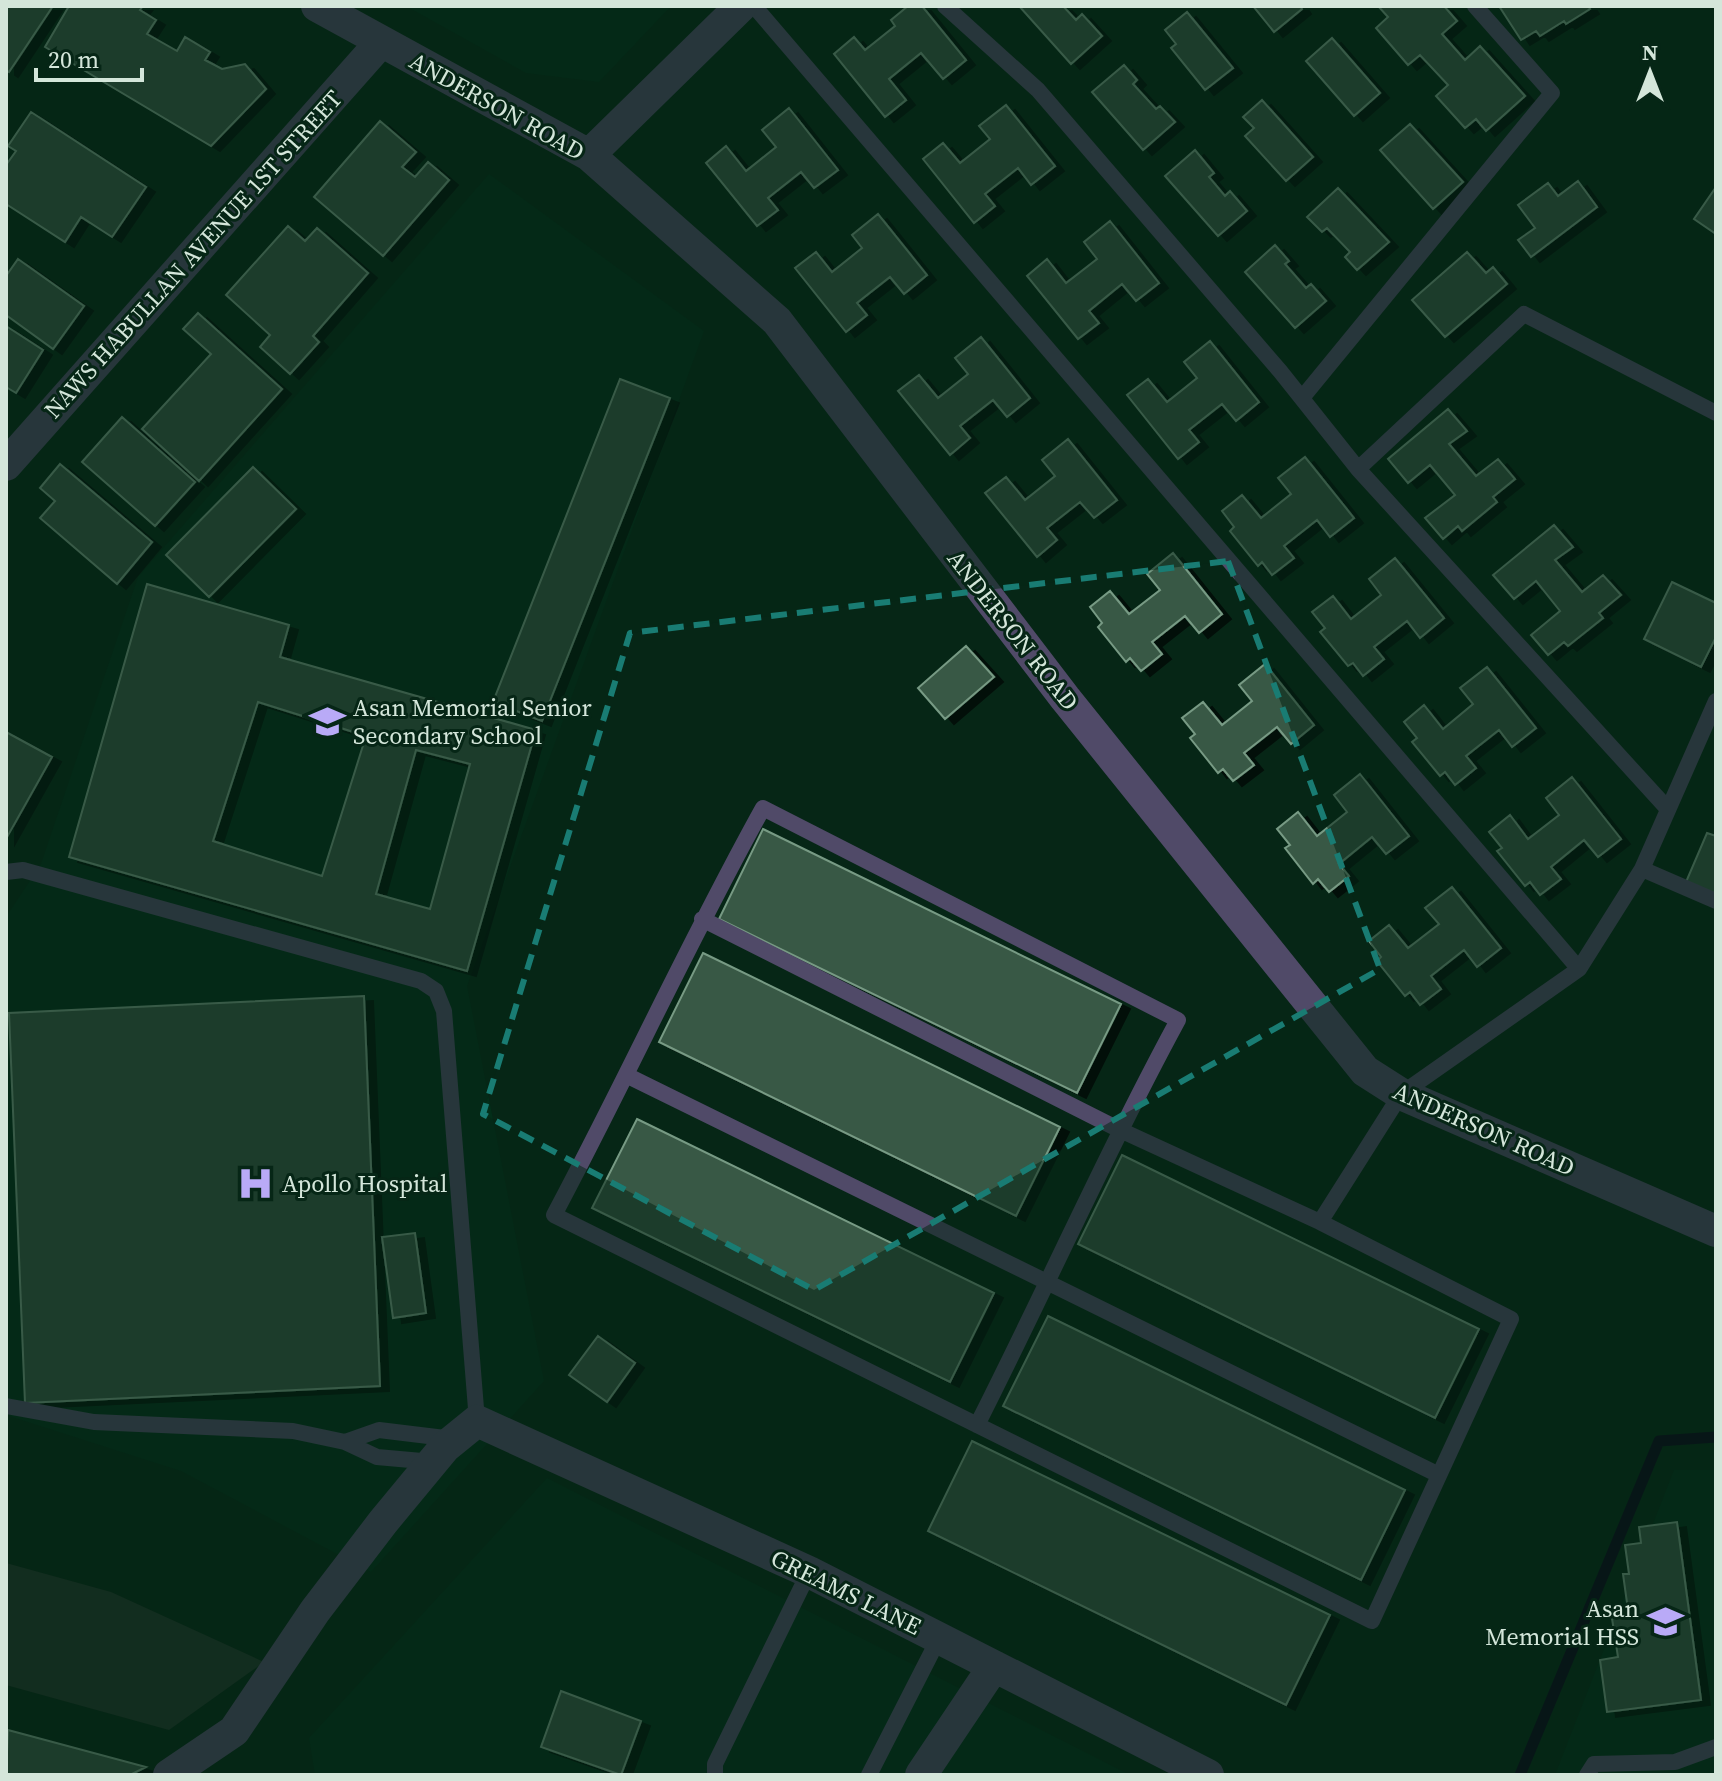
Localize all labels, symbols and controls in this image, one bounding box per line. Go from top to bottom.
scale bar [36,32,142,82]
north arrow [1610,32,1690,112]
text: N [1642,37,1658,67]
text: 20 m [48,43,99,76]
street label: ANDERSON ROAD [404,44,590,168]
street label: NAWS HABULLAN AVENUE 1ST STREET [36,82,350,425]
street label: ANDERSON ROAD [940,543,1086,717]
place label: Asan Memorial Senior Secondary School [353,691,592,752]
school or university icon: Asan Memorial Senior Secondary School [308,702,346,740]
street label: ANDERSON ROAD [1388,1074,1580,1184]
hospital icon: Apollo Hospital [237,1164,275,1202]
place label: Apollo Hospital [282,1167,447,1200]
street label: GREAMS LANE [765,1541,927,1643]
place label: Asan Memorial HSS [1485,1592,1639,1653]
school or university icon: Asan Memorial HSS [1646,1603,1684,1641]

